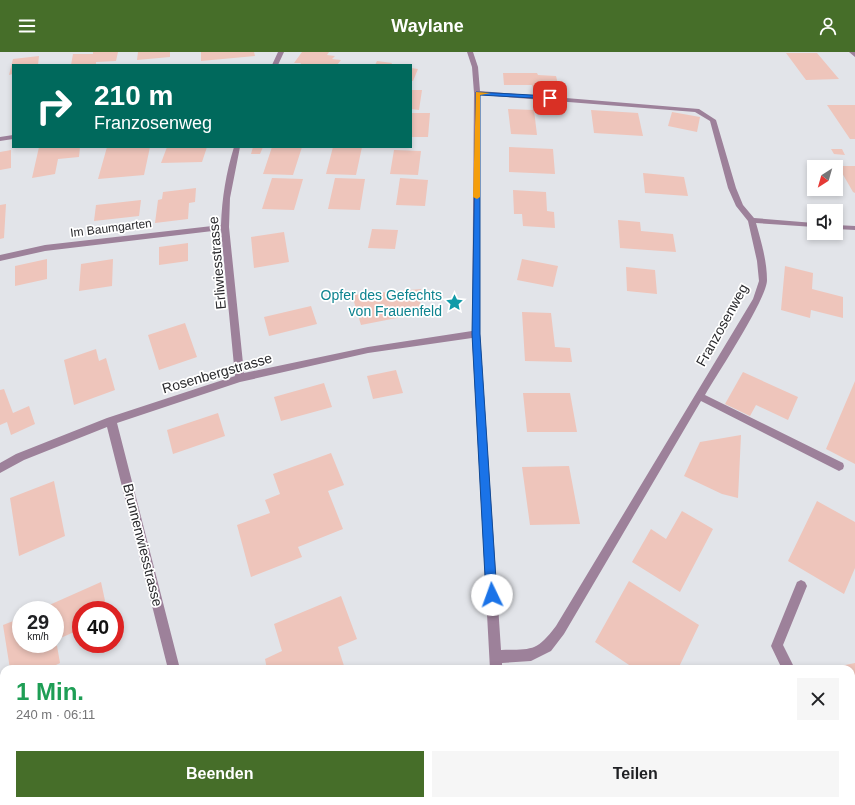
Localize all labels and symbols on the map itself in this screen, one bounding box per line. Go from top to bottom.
pin [533,81,567,115]
north arrow [807,160,843,196]
street label: Im Baumgarten [69,216,153,240]
street label: Erliwiesstrasse [205,216,229,310]
street label: Franzosenweg [693,281,751,369]
place label: Opfer des Gefechts von Frauenfeld [321,287,442,319]
place icon: Opfer des Gefechts von Frauenfeld [445,293,465,313]
street label: Rosenbergstrasse [160,350,274,396]
street label: Brunnenwiesstrasse [120,482,166,608]
position arrow [471,574,513,616]
speed limit sign: 40 [72,601,124,653]

